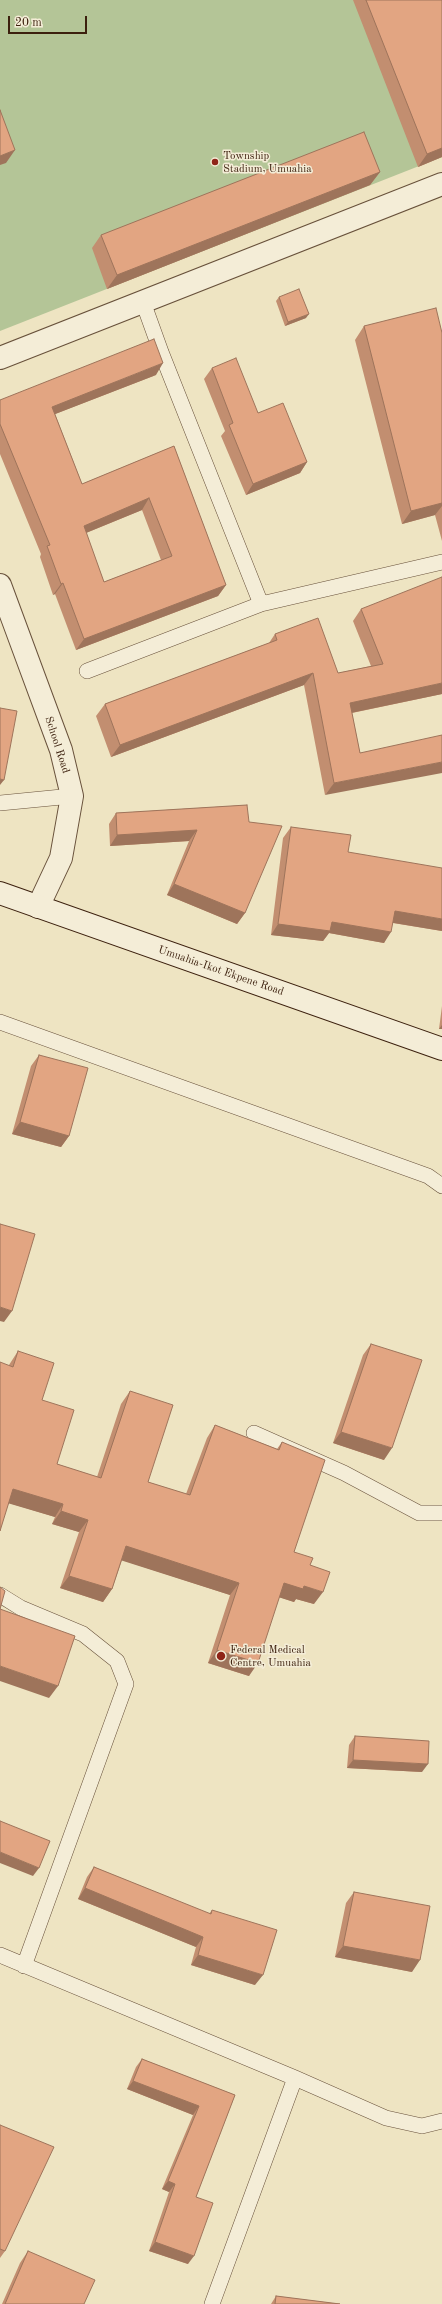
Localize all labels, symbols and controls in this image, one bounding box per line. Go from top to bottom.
scale bar [10,8,89,34]
text: 20 m [15,17,42,29]
place label: Township Stadium, Umuahia [223,149,312,175]
marker: Township Stadium, Umuahia [210,157,220,167]
street label: School Road [42,715,72,775]
street label: Umuahia-Ikot Ekpene Road [156,943,286,999]
place label: Federal Medical Centre, Umuahia [230,1643,311,1669]
marker: Federal Medical Centre, Umuahia [215,1650,227,1662]

